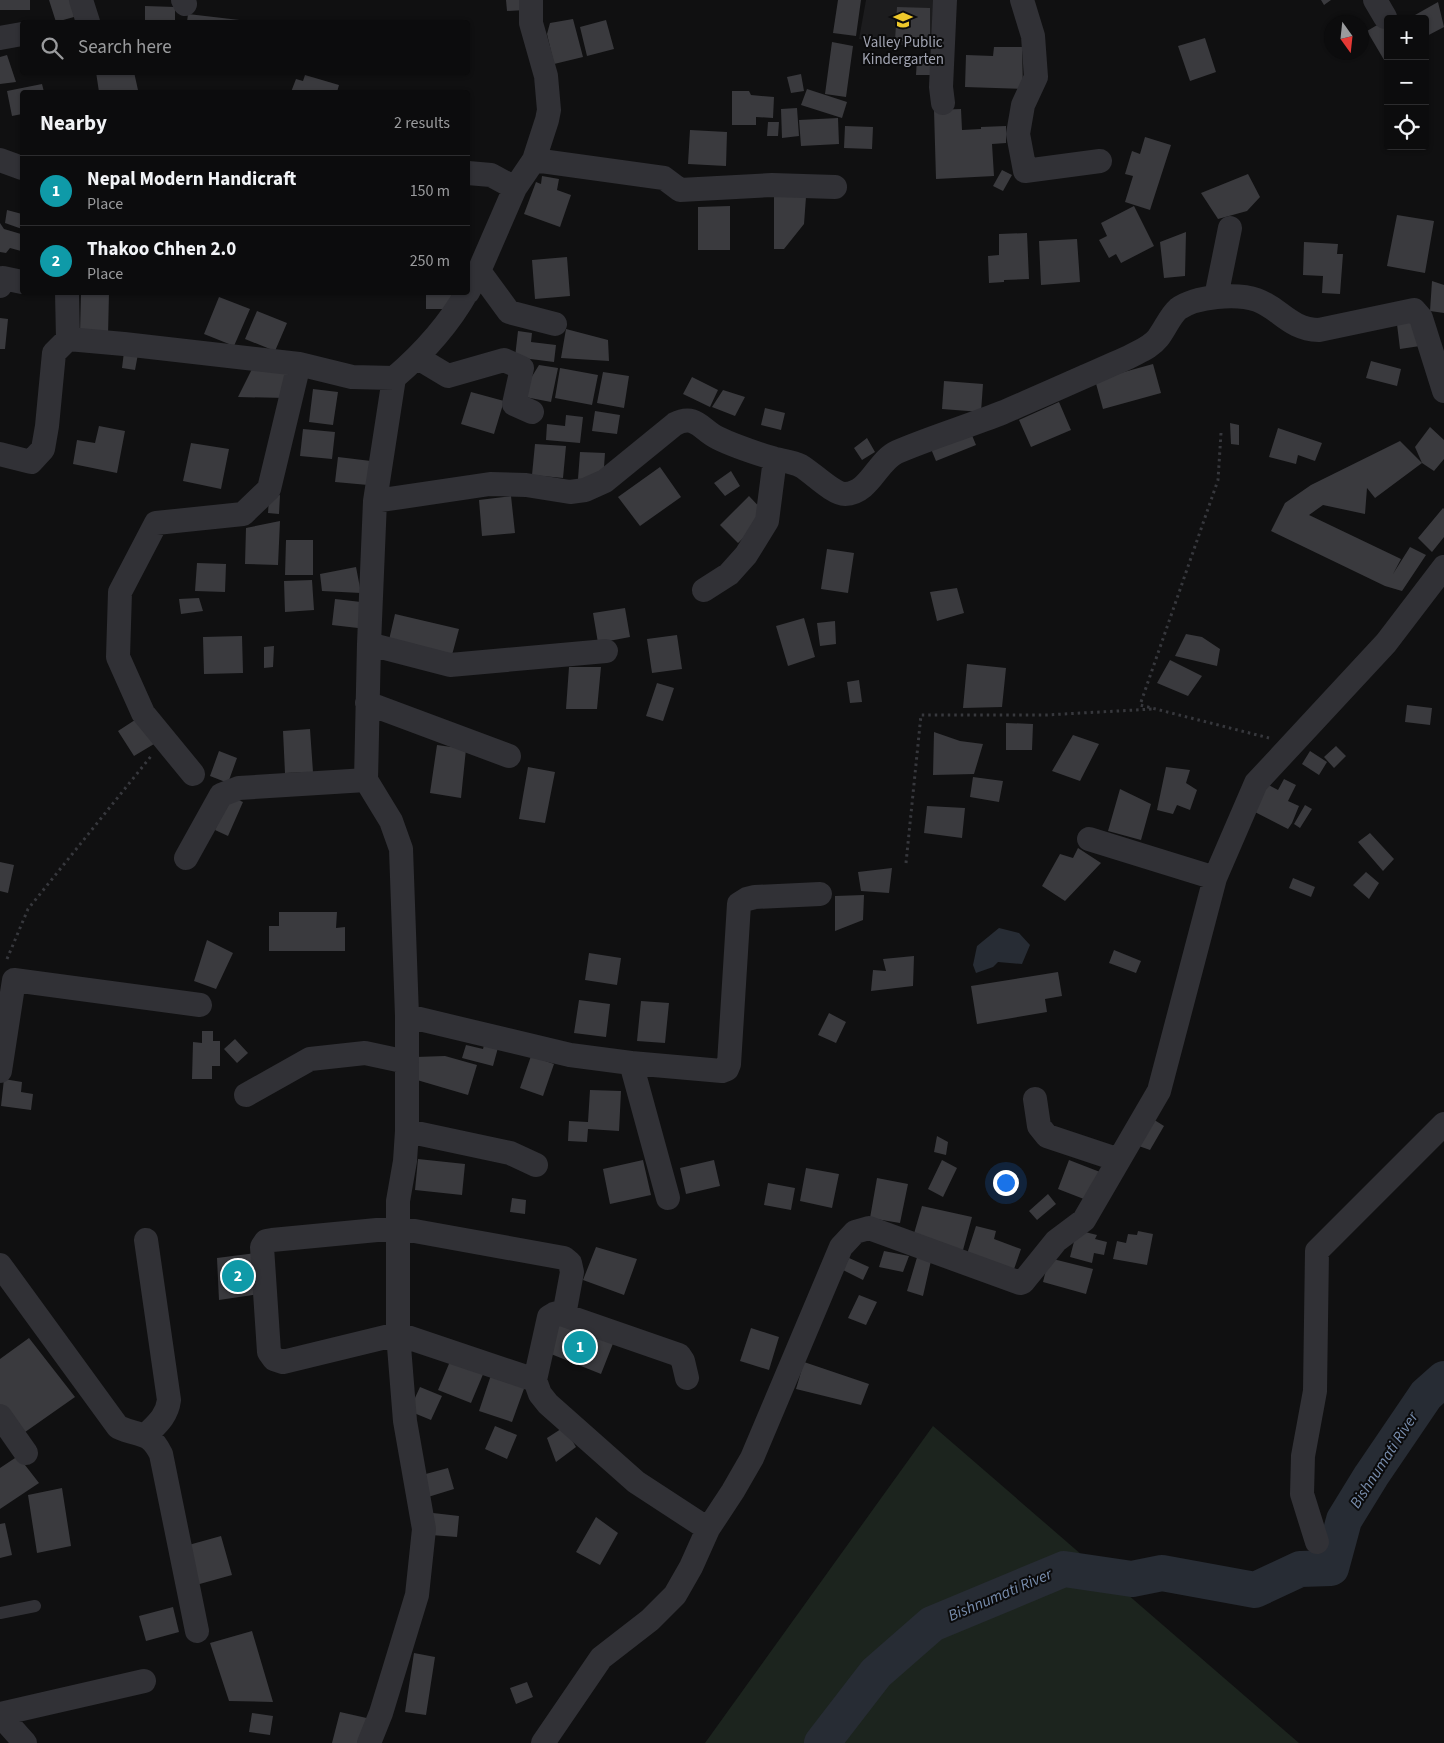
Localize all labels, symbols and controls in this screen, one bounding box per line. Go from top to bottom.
school or university icon: Valley Public Kindergarten [892,9,914,31]
north arrow [1324,15,1369,60]
map controls [1384,15,1429,150]
button: + [1384,15,1429,60]
search box [20,20,470,75]
place label: Valley Public Kindergarten [862,32,944,70]
icon: search [38,34,66,62]
text: Search here [78,34,172,61]
button: − [1384,60,1429,105]
button: locate [1384,105,1429,150]
text: Nearby [40,108,107,138]
text: 2 results [394,112,450,134]
text: Nepal Modern Handicraft [87,166,296,193]
text: 1 [52,180,60,202]
text: 150 m [410,180,450,202]
text: Place [87,193,123,215]
text: Thakoo Chhen 2.0 [87,236,236,263]
text: 2 [52,250,60,272]
text: 250 m [410,250,450,272]
text: Place [87,263,123,285]
your location [993,1170,1019,1196]
pin: 2 [222,1257,254,1295]
pin: 1 [564,1328,596,1366]
water label: Bishnumati River [1345,1406,1424,1513]
water label: Bishnumati River [945,1563,1057,1627]

